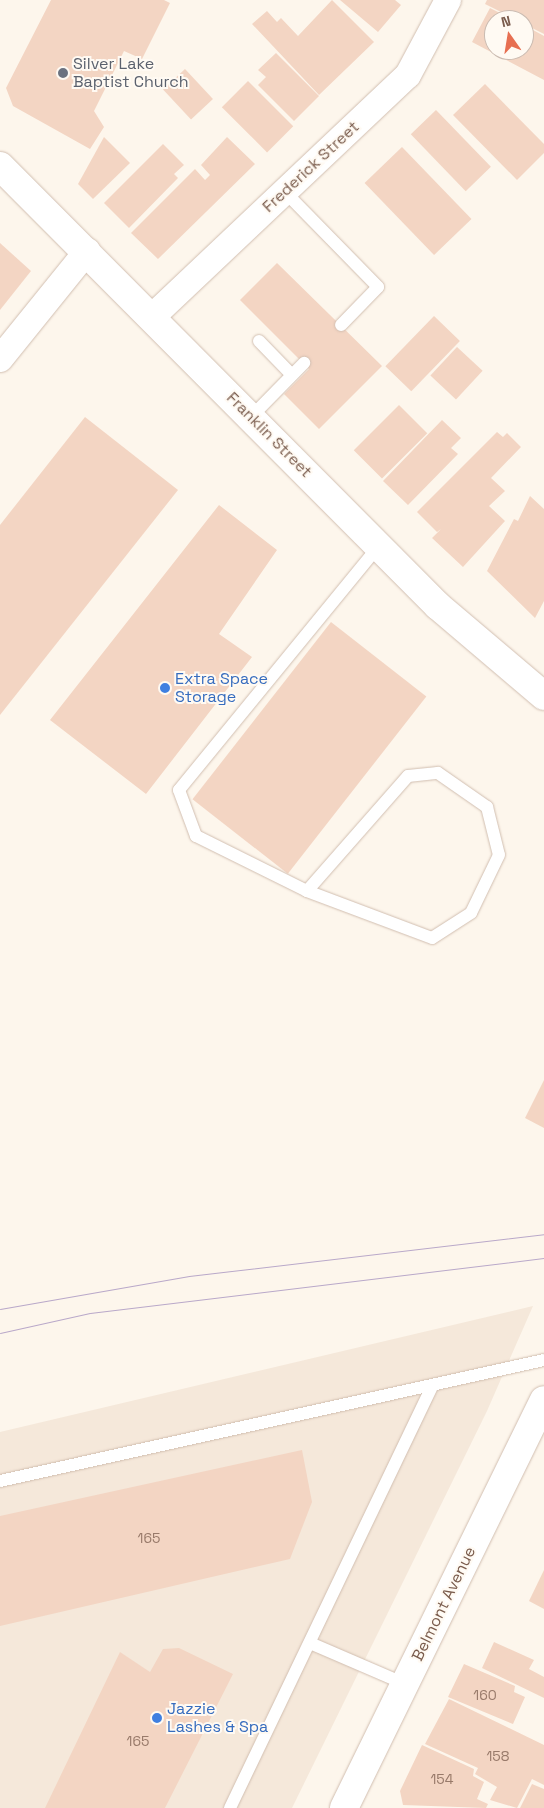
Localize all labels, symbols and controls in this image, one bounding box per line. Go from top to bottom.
north arrow [484,10,534,60]
text: N [499,12,512,31]
place label: Silver Lake Baptist Church [73,54,189,92]
marker: Silver Lake Baptist Church [57,67,69,79]
street label: Frederick Street [259,117,363,217]
street label: Franklin Street [222,388,316,482]
place label: Extra Space Storage [175,669,268,707]
marker: Extra Space Storage [159,682,171,694]
house number: 165 [138,1530,160,1546]
street label: Belmont Avenue [408,1544,480,1664]
house number: 160 [473,1687,497,1703]
place label: Jazzie Lashes & Spa [167,1699,268,1737]
marker: Jazzie Lashes & Spa [151,1712,163,1724]
house number: 165 [127,1733,149,1749]
house number: 158 [487,1748,509,1764]
house number: 154 [431,1771,453,1787]

